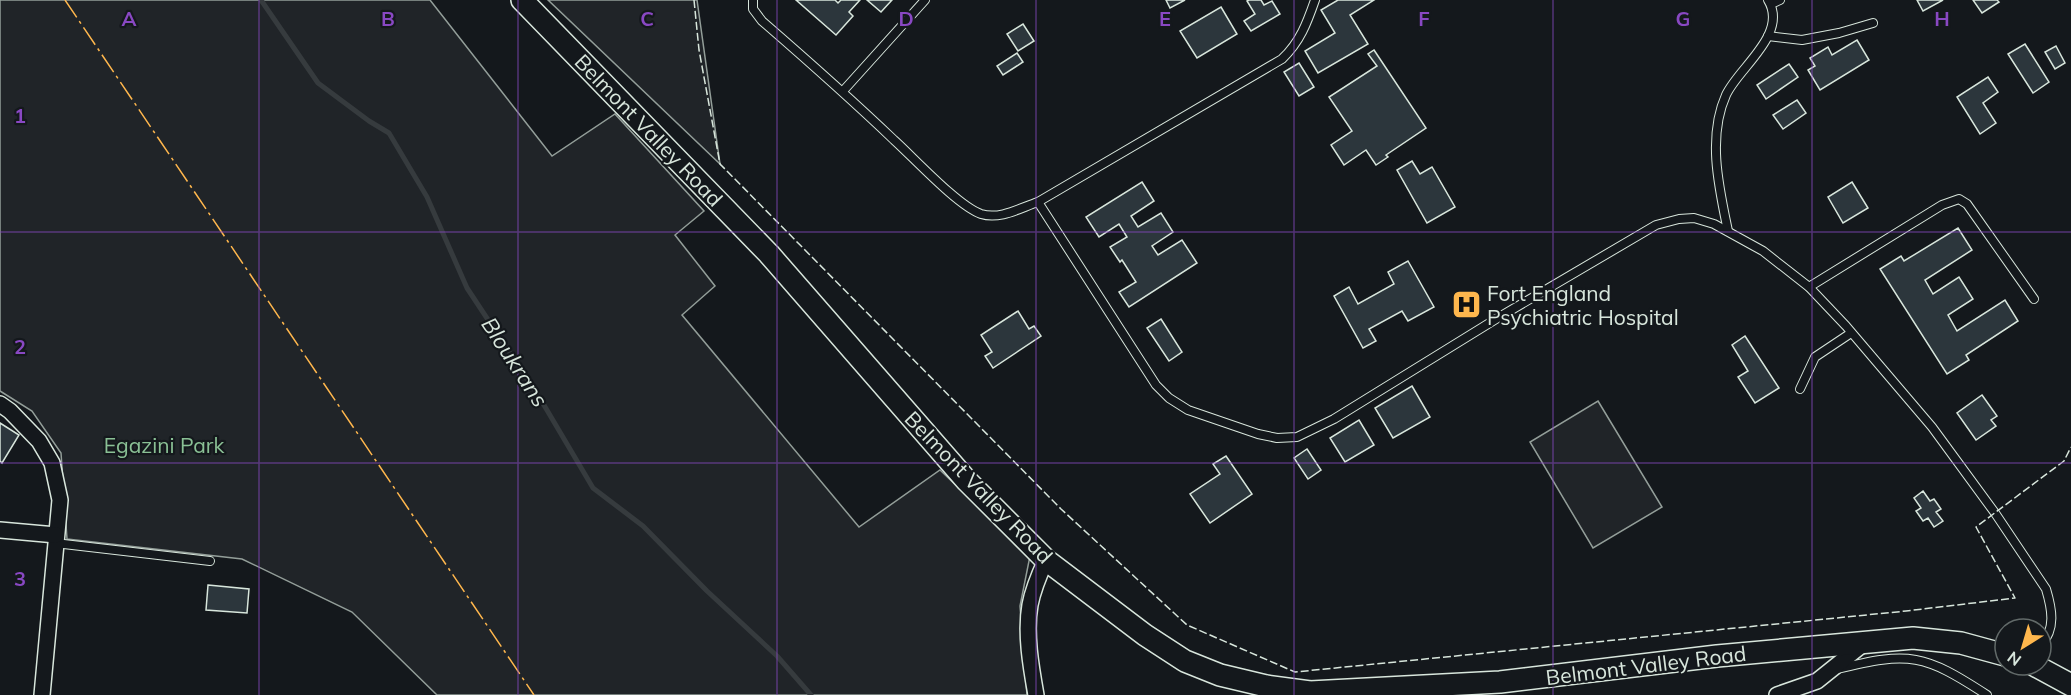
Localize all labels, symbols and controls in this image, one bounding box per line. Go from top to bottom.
text: A [122,6,137,31]
text: B [381,6,395,31]
text: C [640,6,654,31]
text: D [898,6,914,31]
text: E [1159,6,1171,31]
text: F [1418,6,1430,31]
text: G [1676,6,1690,31]
text: H [1934,6,1950,31]
street label: Belmont Valley Road [570,48,728,212]
text: 1 [14,103,26,128]
place label: Fort England Psychiatric Hospital [1487,280,1679,330]
hospital icon: Fort England Psychiatric Hospital [1450,289,1482,321]
water label: Bloukrans [476,312,554,412]
text: 2 [14,334,26,359]
street label: Belmont Valley Road [900,405,1058,569]
park label: Egazini Park [104,432,224,458]
text: 3 [14,566,26,591]
north arrow [1993,617,2053,677]
street label: Belmont Valley Road [1544,640,1748,690]
text: N [2003,647,2025,671]

